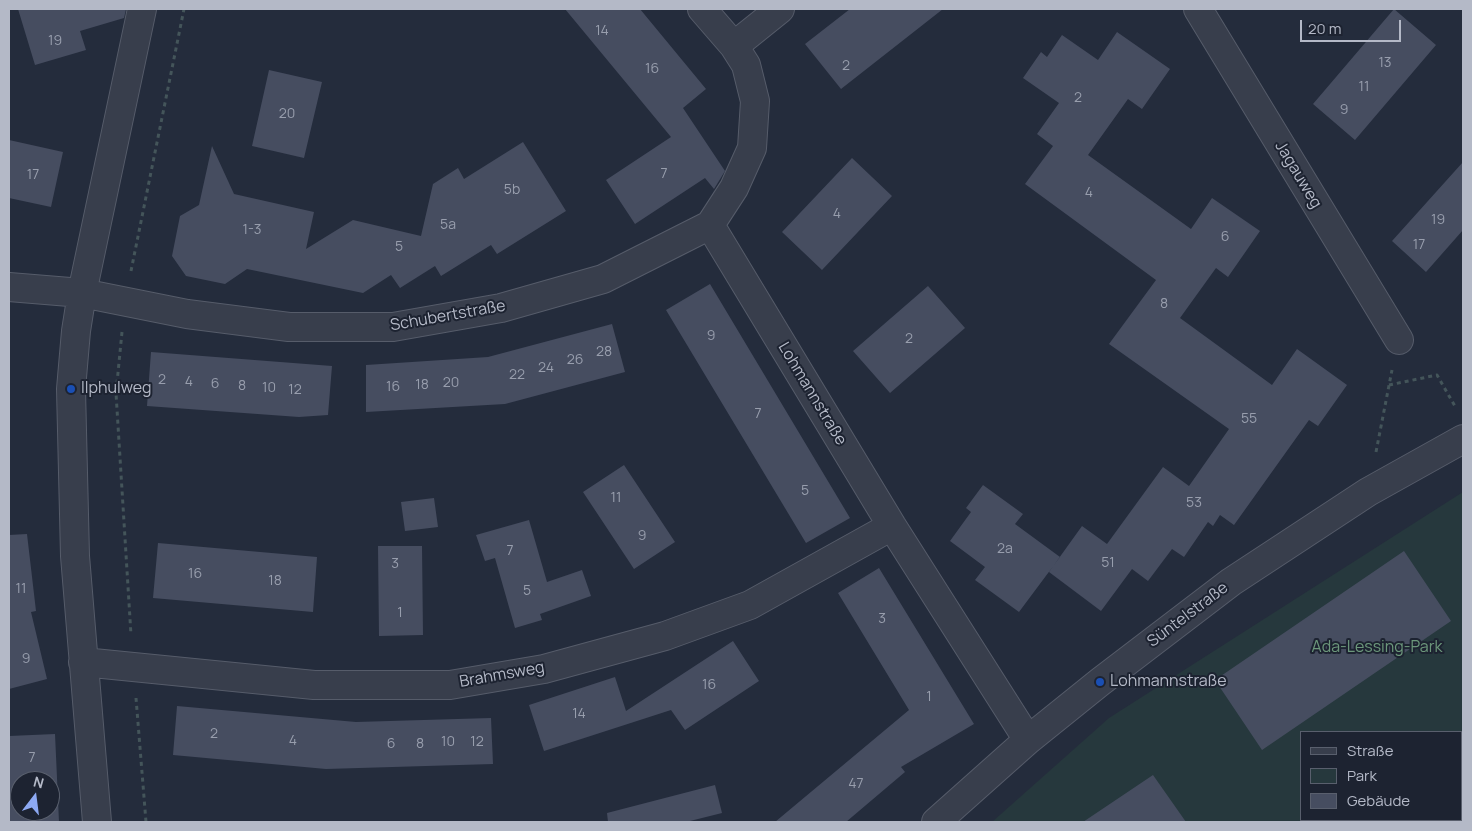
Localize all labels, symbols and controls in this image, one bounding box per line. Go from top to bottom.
scale bar [1302,10,1403,42]
text: 20 m [1308,18,1341,39]
house number: 14 [595,23,609,39]
house number: 19 [48,33,62,49]
house number: 13 [1378,55,1392,71]
house number: 2 [842,58,850,74]
house number: 16 [645,61,659,77]
house number: 11 [1359,79,1369,95]
house number: 2 [1074,90,1082,106]
house number: 9 [1340,102,1348,118]
house number: 20 [279,106,295,122]
street label: Jagauweg [1270,138,1326,212]
house number: 7 [660,166,668,182]
house number: 17 [27,167,39,183]
house number: 5b [504,182,520,198]
house number: 4 [1085,185,1093,201]
house number: 4 [833,206,841,222]
house number: 19 [1431,212,1445,228]
house number: 5a [440,217,456,233]
house number: 1-3 [242,222,262,238]
house number: 6 [1221,229,1229,245]
house number: 17 [1413,237,1425,253]
house number: 5 [395,239,403,255]
street label: Schubertstraße [389,296,507,336]
house number: 8 [1160,296,1168,312]
house number: 9 [707,328,715,344]
house number: 2 [905,331,913,347]
street label: Lohmannstraße [774,339,850,449]
house number: 28 [596,344,612,360]
house number: 26 [567,352,583,368]
house number: 24 [538,360,554,376]
house number: 22 [509,367,525,383]
house number: 2 [158,372,166,388]
house number: 4 [185,374,193,390]
house number: 20 [443,375,459,391]
house number: 6 [211,376,219,392]
house number: 18 [415,377,429,393]
house number: 8 [238,378,246,394]
place label: Ilphulweg [81,379,151,399]
house number: 16 [386,379,400,395]
house number: 10 [262,380,276,396]
house number: 12 [288,382,302,398]
marker: Ilphulweg [65,383,77,395]
house number: 7 [754,406,762,422]
house number: 55 [1241,411,1257,427]
house number: 5 [801,483,809,499]
house number: 11 [611,490,621,506]
house number: 53 [1186,495,1202,511]
house number: 9 [638,528,646,544]
house number: 2a [997,541,1013,557]
house number: 7 [506,543,514,559]
house number: 51 [1101,555,1115,571]
house number: 3 [391,556,399,572]
house number: 16 [188,566,202,582]
house number: 18 [268,573,282,589]
street label: Süntelstraße [1144,578,1232,652]
house number: 11 [16,581,26,597]
house number: 5 [523,583,531,599]
house number: 1 [397,605,403,621]
house number: 3 [878,611,886,627]
park label: Ada-Lessing-Park [1312,638,1442,658]
house number: 9 [22,651,30,667]
street label: Brahmsweg [458,658,546,692]
place label: Lohmannstraße [1110,672,1227,692]
marker: Lohmannstraße [1094,676,1106,688]
house number: 16 [702,677,716,693]
house number: 1 [926,689,932,705]
house number: 14 [572,706,586,722]
house number: 2 [210,726,218,742]
legend [1300,731,1462,821]
house number: 4 [289,733,297,749]
house number: 10 [441,734,455,750]
house number: 12 [470,734,484,750]
house number: 6 [387,736,395,752]
house number: 8 [416,736,424,752]
text: Straße [1347,740,1393,761]
house number: 7 [28,750,36,766]
text: Park [1347,765,1377,786]
north arrow [10,771,60,821]
text: N [31,772,46,792]
house number: 47 [848,776,864,792]
text: Gebäude [1347,790,1410,811]

